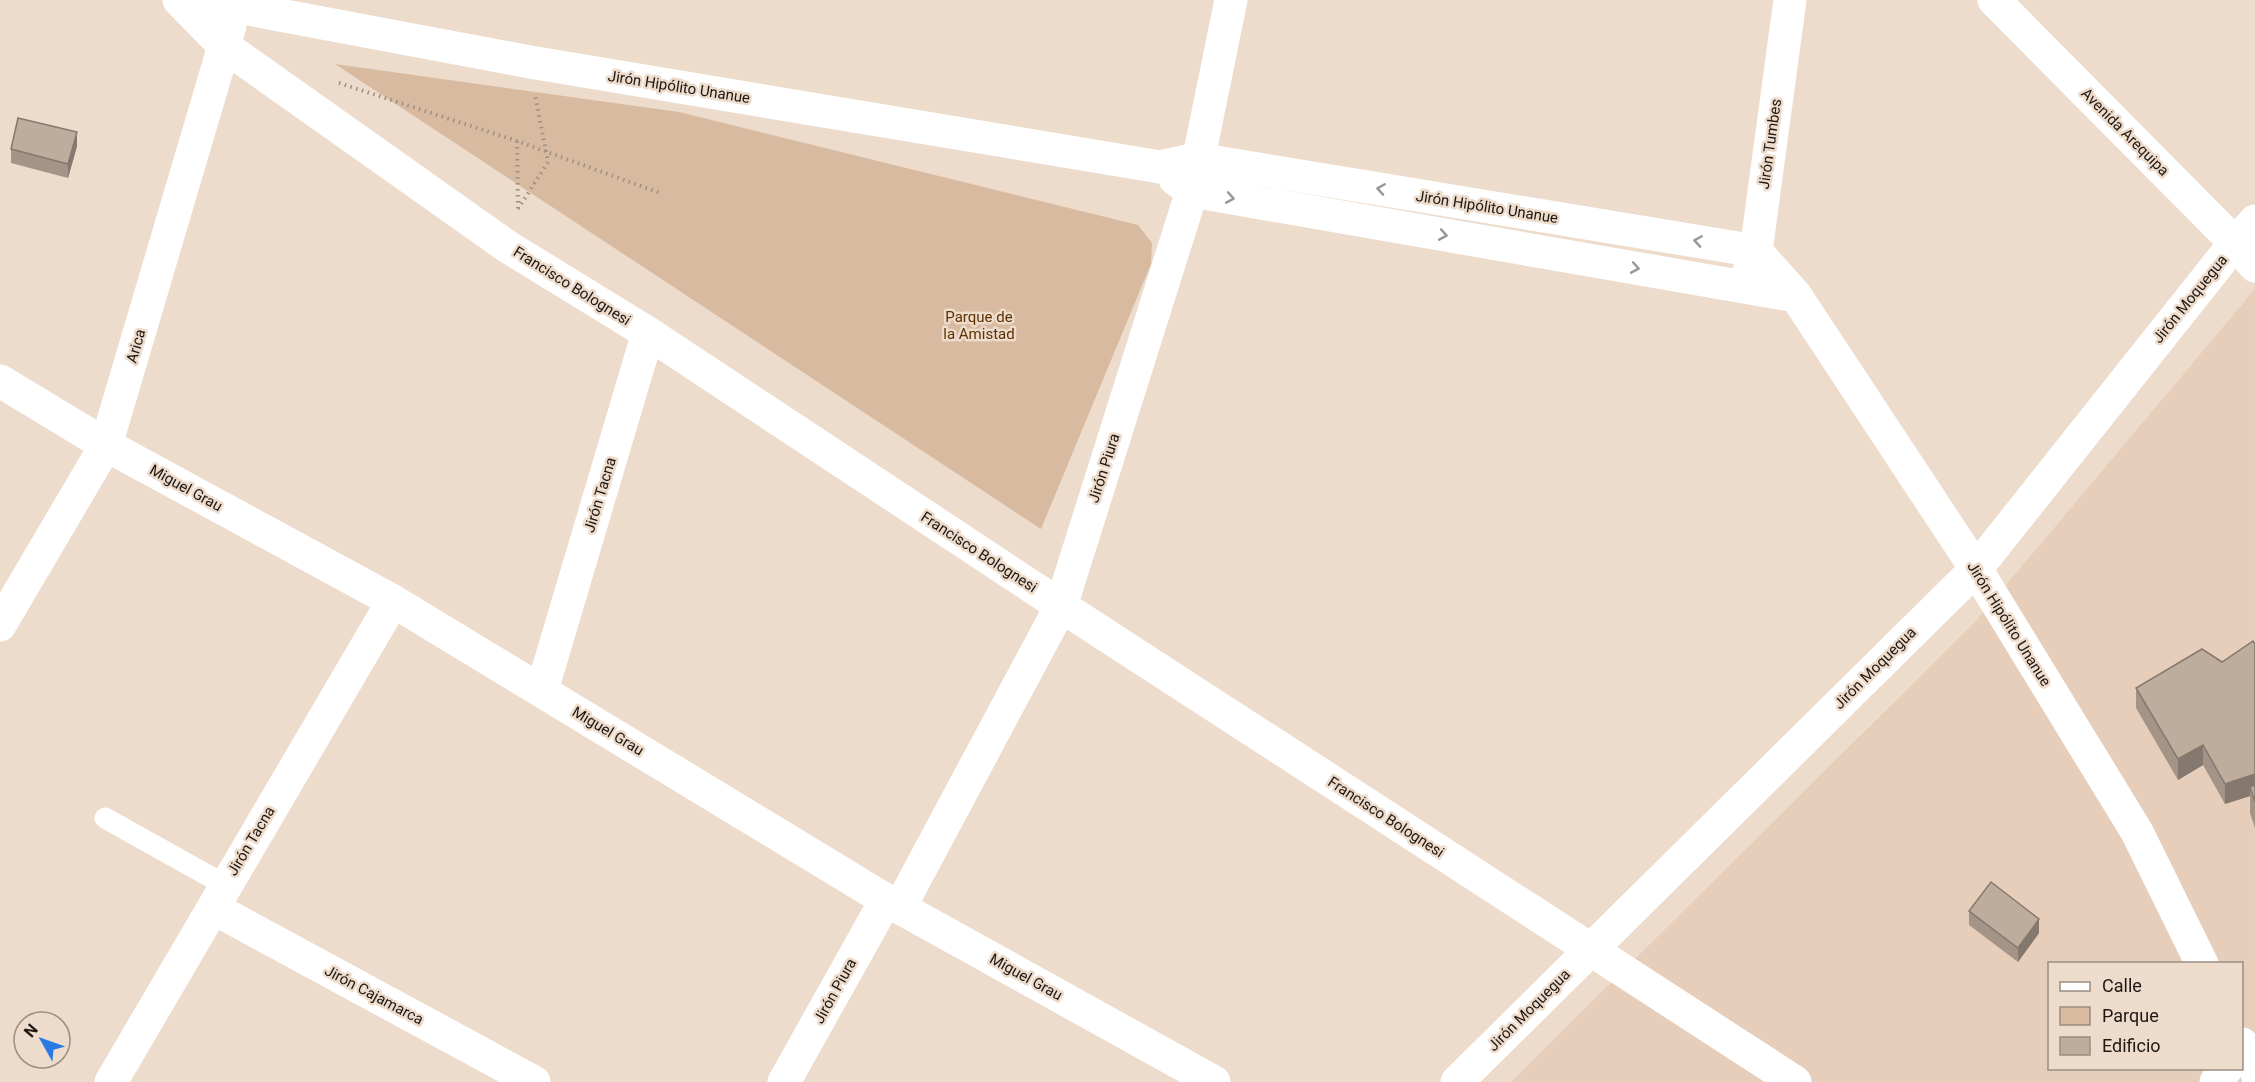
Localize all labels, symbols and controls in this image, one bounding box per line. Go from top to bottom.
street label: Jirón Hipólito Unanue [607,67,751,107]
street label: Avenida Arequipa [2077,84,2173,180]
street label: Jirón Tumbes [1755,98,1785,190]
one-way arrow [1377,183,1387,196]
street label: Jirón Hipólito Unanue [1415,187,1559,227]
one-way arrow [1225,191,1235,204]
one-way arrow [1439,228,1448,240]
one-way arrow [1693,236,1703,248]
street label: Francisco Bolognesi [510,243,634,329]
street label: Jirón Moquegua [2149,251,2231,347]
one-way arrow [1630,261,1640,274]
park label: Parque de la Amistad [943,308,1015,343]
street label: Arica [123,327,149,365]
street label: Jirón Piura [1084,431,1124,505]
street label: Jirón Tacna [580,455,620,535]
street label: Miguel Grau [147,461,225,515]
street label: Francisco Bolognesi [918,508,1040,596]
street label: Jirón Hipólito Unanue [1963,558,2055,690]
street label: Jirón Moquegua [1830,623,1920,713]
street label: Miguel Grau [569,703,647,759]
street label: Francisco Bolognesi [1325,773,1447,861]
street label: Jirón Tacna [223,803,279,879]
street label: Miguel Grau [987,950,1065,1004]
street label: Jirón Piura [810,955,860,1027]
street label: Jirón Cajamarca [321,961,427,1029]
legend [2048,962,2243,1070]
street label: Jirón Moquegua [1484,965,1574,1055]
text: Calle [2102,975,2142,996]
text: Parque [2102,1005,2159,1026]
north arrow [12,1010,72,1070]
text: N [20,1020,42,1041]
text: Edificio [2102,1035,2161,1056]

